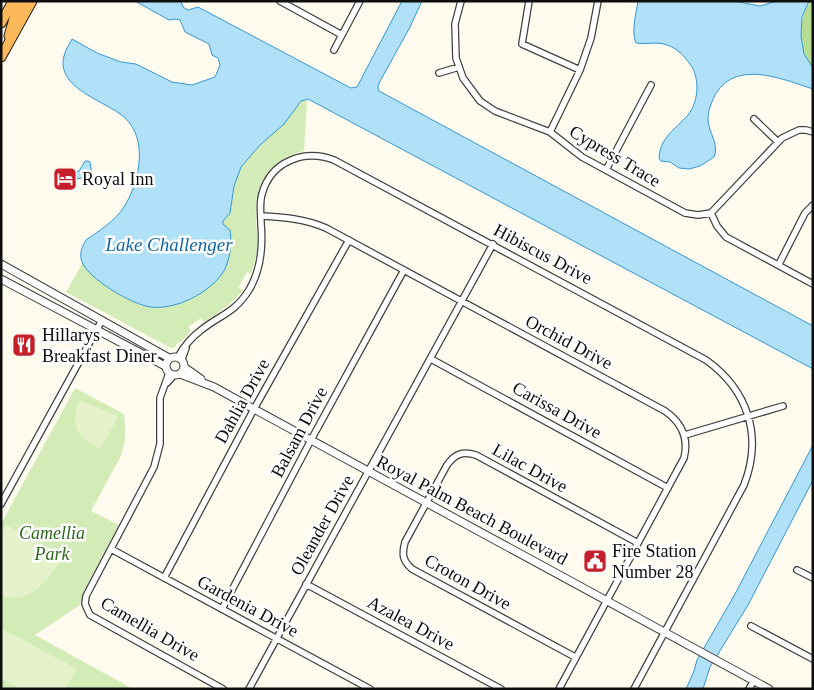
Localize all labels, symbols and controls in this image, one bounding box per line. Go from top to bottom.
street label: Cypress Trace [566,121,664,191]
hotel icon: Royal Inn [52,166,78,192]
place label: Royal Inn [82,169,154,189]
street label: Hibiscus Drive [490,220,596,288]
water label: Lake Challenger [104,234,233,255]
street label: Orchid Drive [522,311,616,373]
place label: Hillarys Breakfast Diner [42,325,156,366]
restaurant icon: Hillarys Breakfast Diner [11,332,37,358]
street label: Dahlia Drive [211,355,273,447]
street label: Carissa Drive [509,377,605,443]
street label: Balsam Drive [267,383,331,481]
street label: Lilac Drive [489,439,571,497]
street label: Royal Palm Beach Boulevard [373,451,571,569]
street label: Oleander Drive [286,471,358,579]
park label: Camellia Park [19,523,85,564]
place label: Fire Station Number 28 [612,541,697,582]
public building icon: Fire Station Number 28 [582,548,608,574]
street label: Croton Drive [421,550,515,614]
street label: Gardenia Drive [194,571,302,641]
street label: Azalea Drive [364,592,458,654]
street label: Camellia Drive [97,593,203,665]

